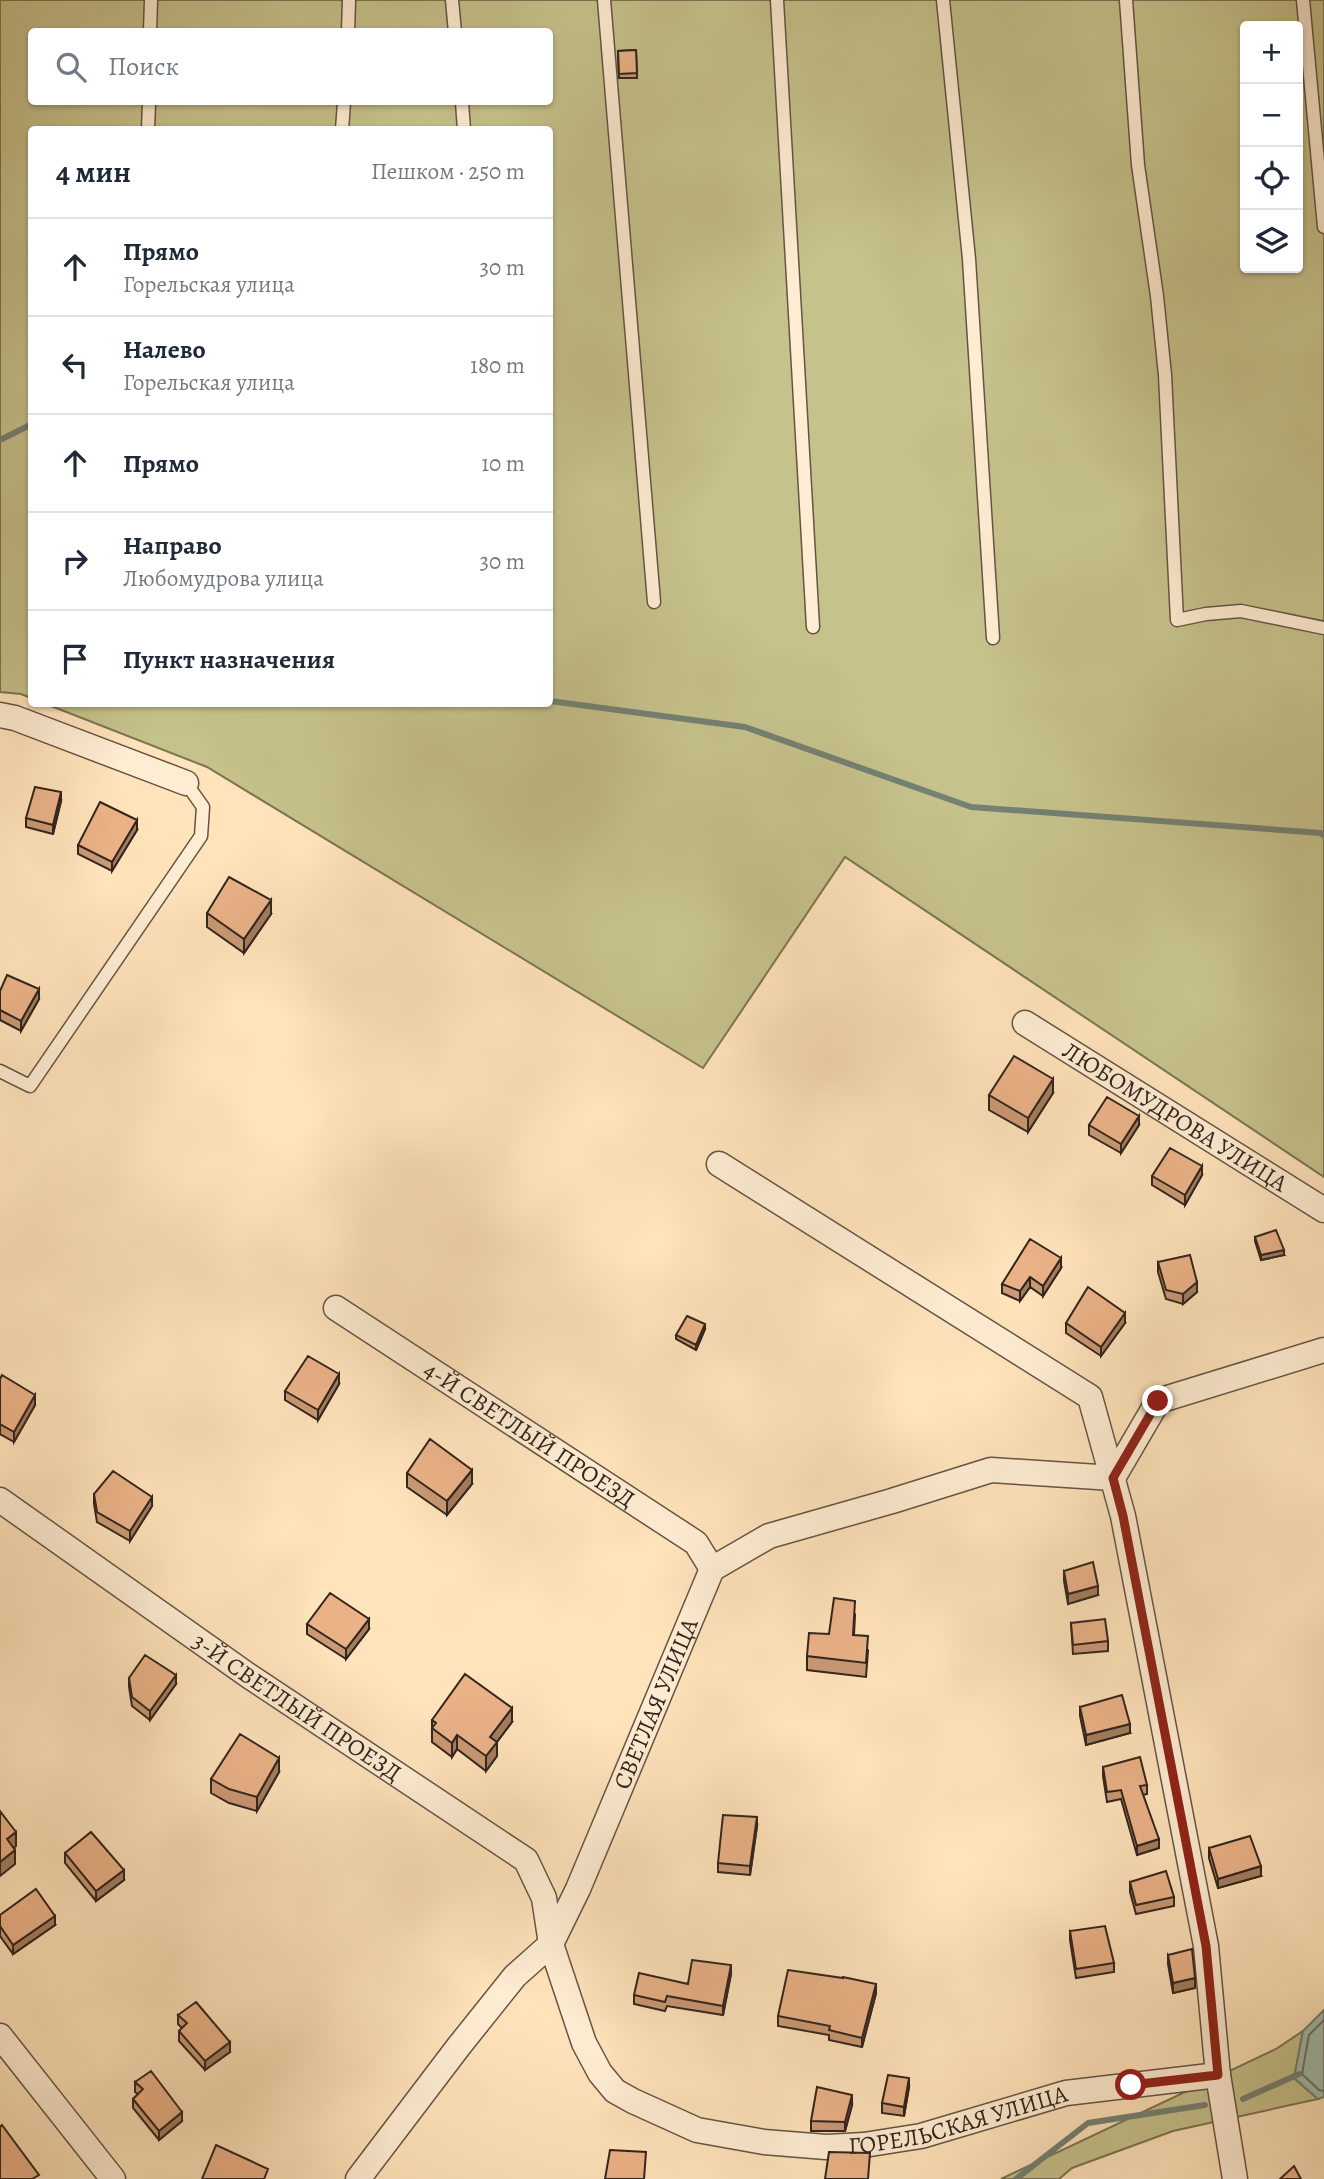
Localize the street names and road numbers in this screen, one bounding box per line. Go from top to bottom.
street label: ЛЮБОМУДРОВА УЛИЦА [1056,1034,1295,1200]
street label: 4-Й СВЕТЛЫЙ ПРОЕЗД [418,1354,641,1515]
street label: СВЕТЛАЯ УЛИЦА [606,1612,706,1794]
street label: 3-Й СВЕТЛЫЙ ПРОЕЗД [186,1625,408,1789]
street label: ГОРЕЛЬСКАЯ УЛИЦА [848,2077,1072,2162]

